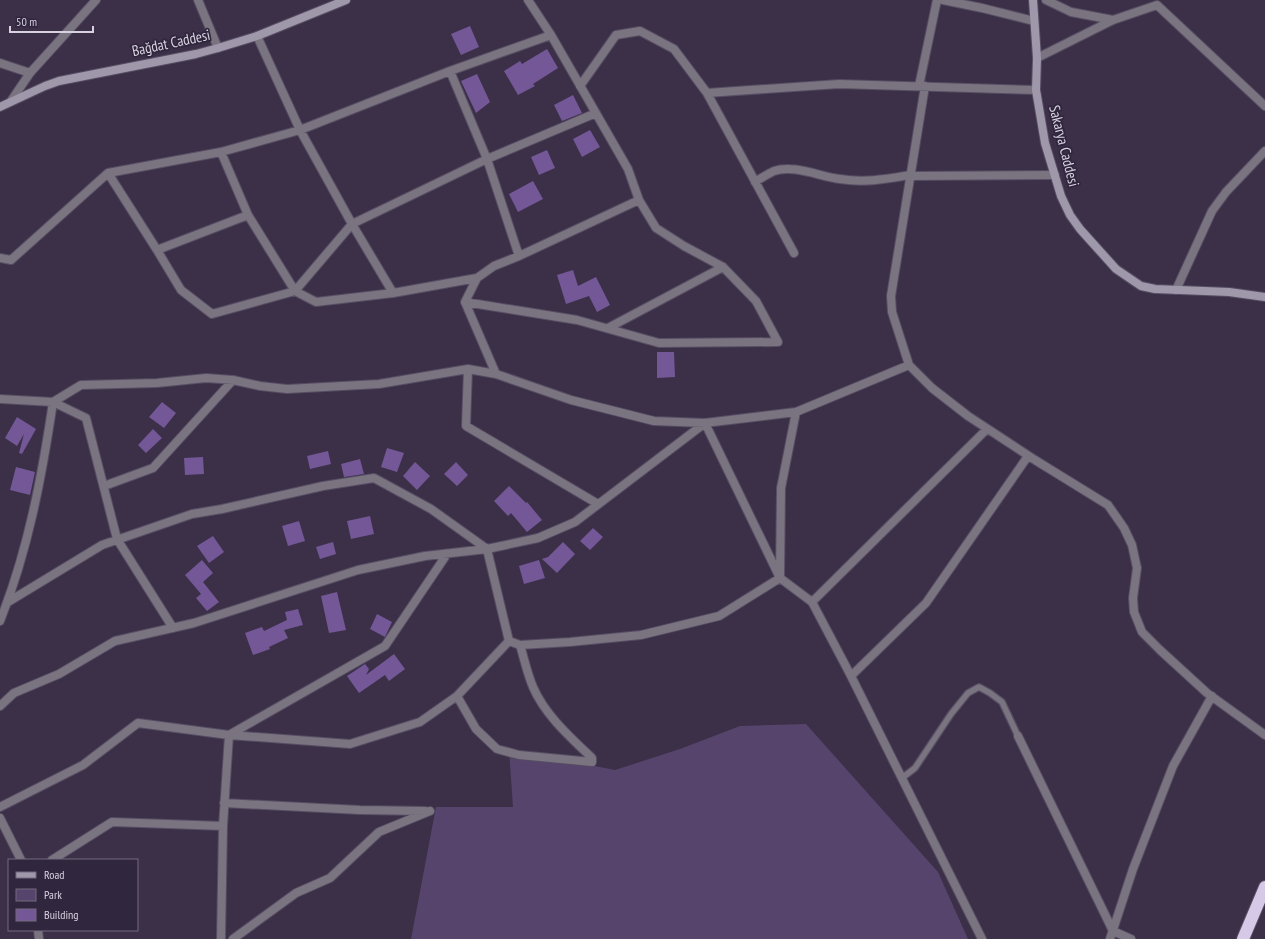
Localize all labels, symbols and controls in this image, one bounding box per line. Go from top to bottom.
scale bar [10,8,93,34]
text: 50 m [16,14,37,29]
street label: Bağdat Caddesi [130,25,212,60]
street label: Sakarya Caddesi [1045,103,1084,189]
legend [8,859,138,931]
text: Road [44,867,64,882]
text: Park [44,887,62,902]
text: Building [44,907,79,922]

